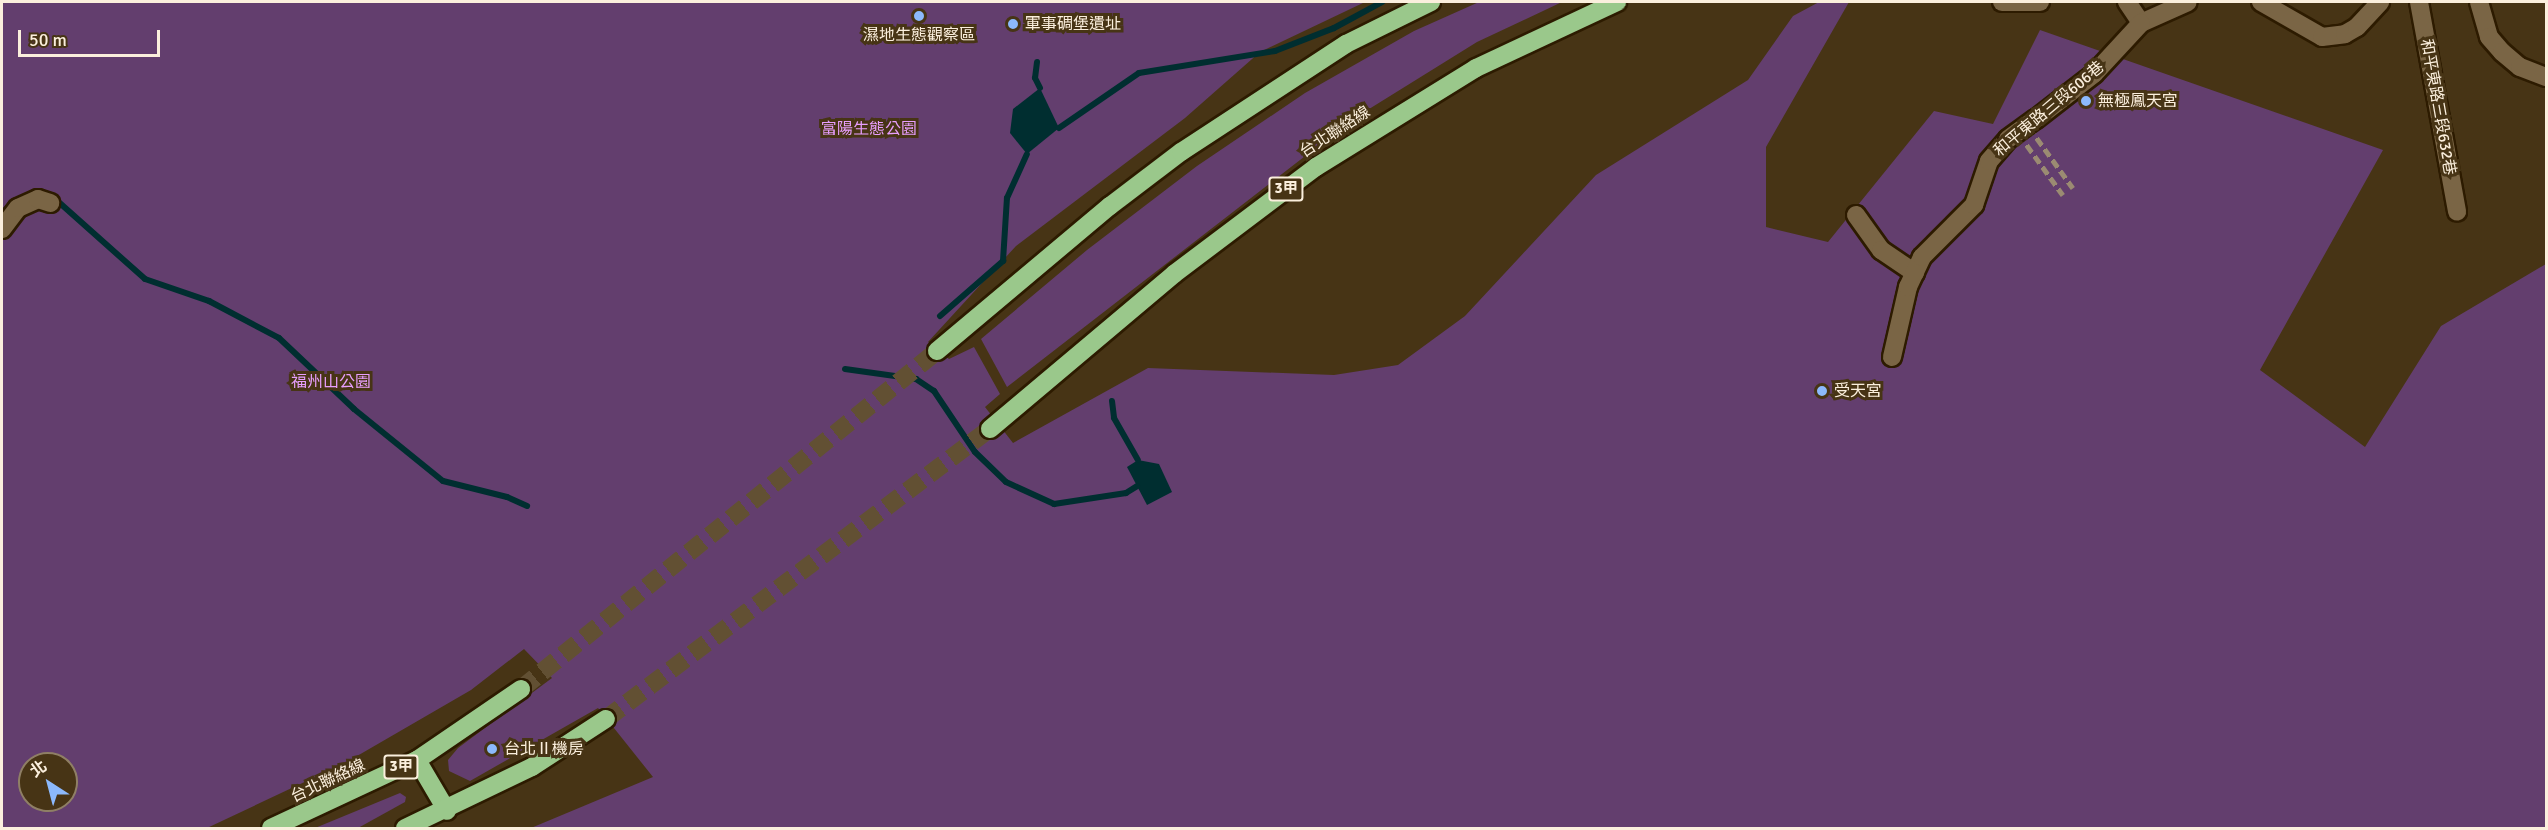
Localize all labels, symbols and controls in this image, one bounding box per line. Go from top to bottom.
marker: 濕地生態觀察區 [912,9,926,23]
place label: 軍事碉堡遺址 [1025,14,1121,34]
marker: 軍事碉堡遺址 [1006,17,1020,31]
scale bar [21,18,164,56]
place label: 濕地生態觀察區 [863,25,975,45]
text: 50 m [29,29,67,51]
street label: 和平東路三段632巷 [2417,37,2459,177]
street label: 和平東路三段606巷 [1990,57,2108,161]
place label: 無極鳳天宮 [2098,91,2178,111]
marker: 無極鳳天宮 [2079,94,2093,108]
street label: 台北聯絡線 [1296,102,1374,162]
park label: 富陽生態公園 [821,119,917,139]
road number: 3甲 [1268,177,1304,201]
park label: 福州山公園 [291,372,371,392]
place label: 受天宮 [1834,381,1882,401]
marker: 受天宮 [1815,384,1829,398]
place label: 台北Ⅱ機房 [504,739,584,759]
marker: 台北Ⅱ機房 [485,742,499,756]
north arrow [18,752,78,812]
street label: 台北聯絡線 [288,755,368,807]
road number: 3甲 [383,755,419,779]
text: 北 [26,756,51,782]

